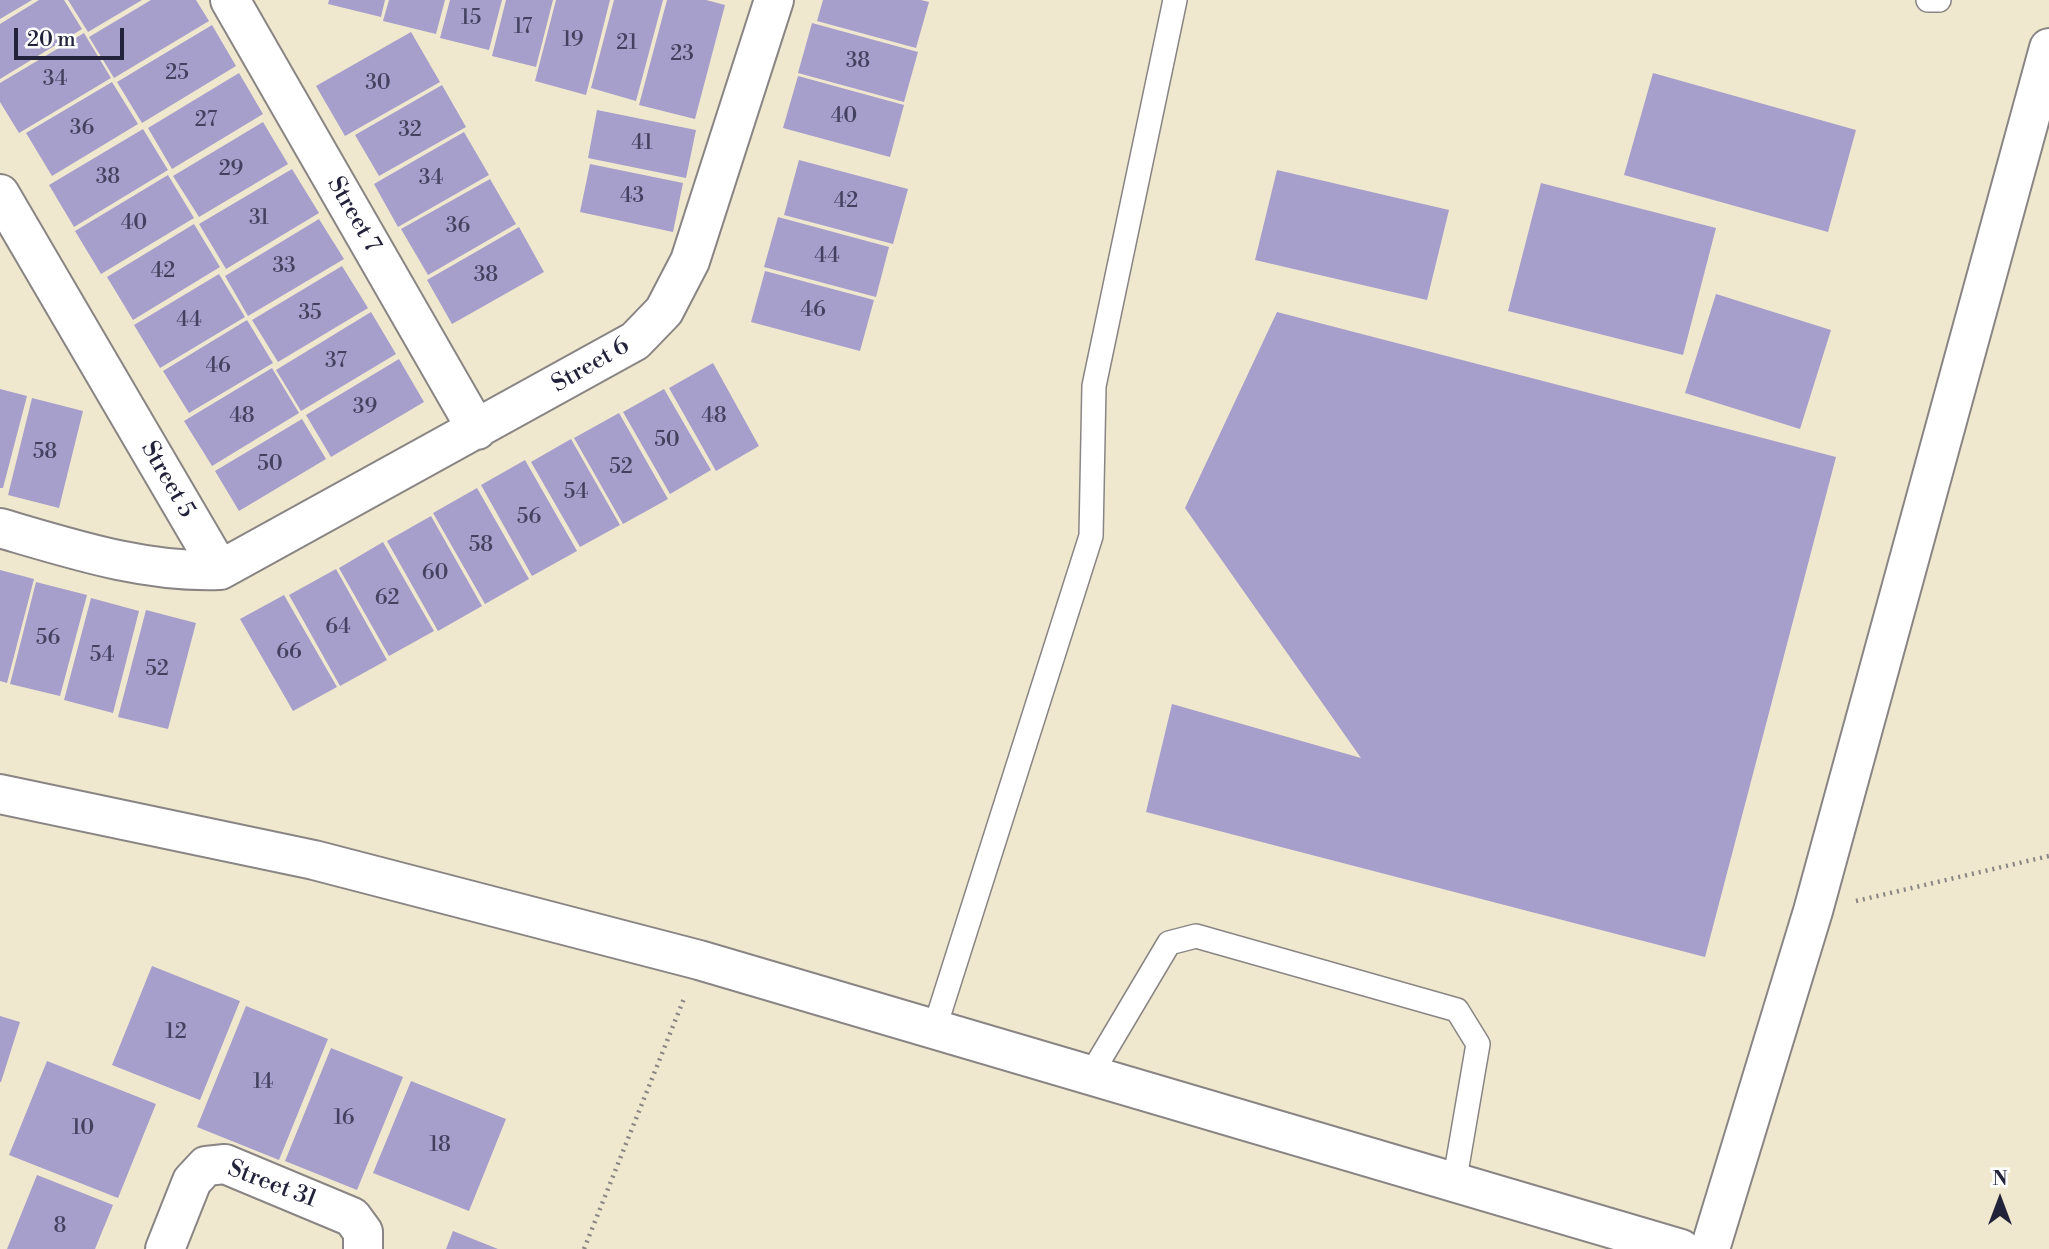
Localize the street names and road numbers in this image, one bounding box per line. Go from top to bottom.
street label: Street 7 [320,172,386,258]
street label: Street 6 [547,332,635,400]
street label: Street 5 [134,437,200,523]
street label: Street 31 [223,1155,321,1215]

